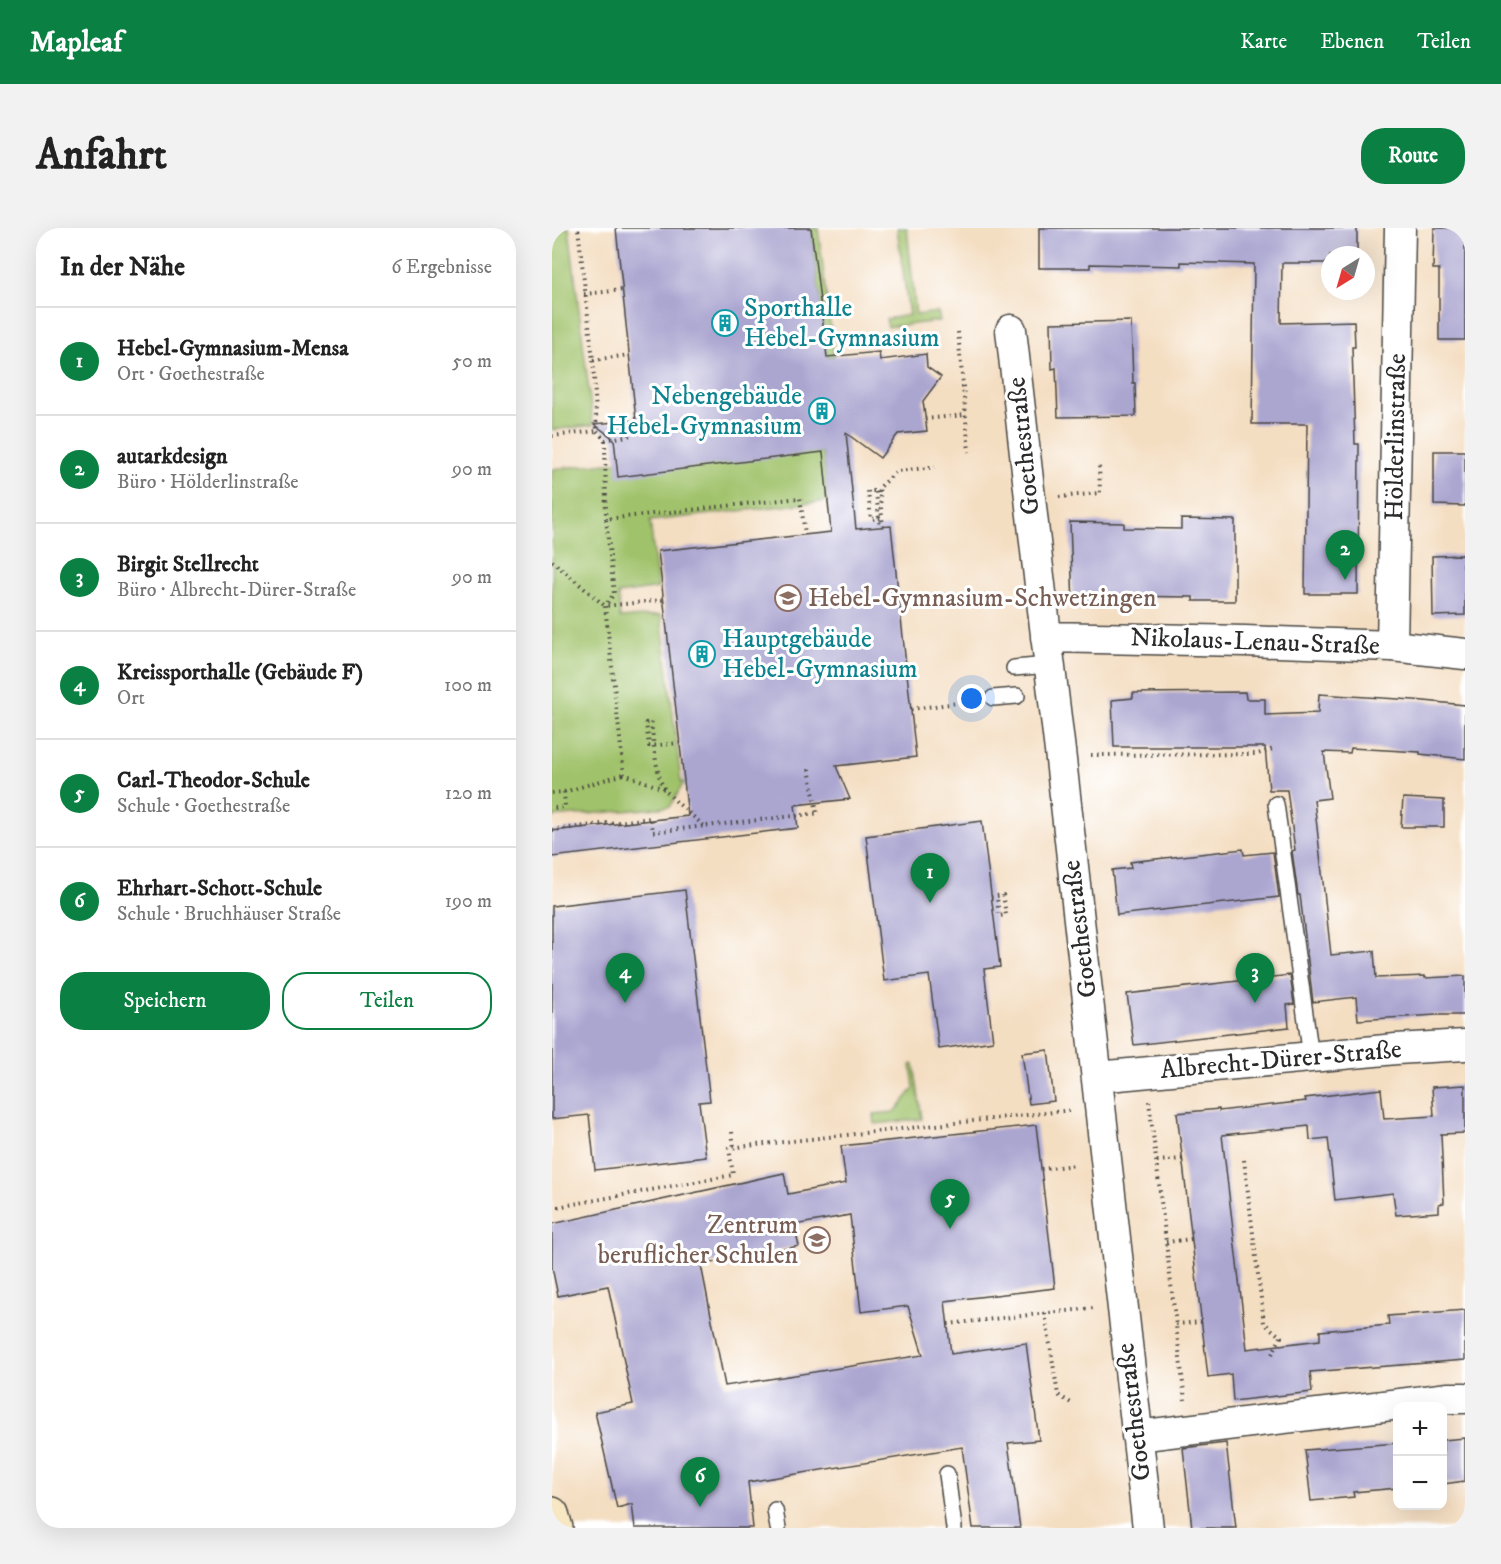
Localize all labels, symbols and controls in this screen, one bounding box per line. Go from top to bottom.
text: Mapleaf [30,25,122,60]
text: Karte [1240,29,1287,55]
text: Ebenen [1320,29,1384,55]
text: Teilen [1417,29,1471,55]
button: Route [1361,128,1465,184]
text: Anfahrt [36,130,167,182]
north arrow [1321,246,1375,300]
text: In der Nähe [60,251,185,284]
text: 6 Ergebnisse [391,255,492,280]
place label: Sporthalle Hebel-Gymnasium [744,292,940,355]
building icon: Sporthalle Hebel-Gymnasium [710,308,740,338]
text: Hebel-Gymnasium-Mensa [117,335,349,362]
text: 1 [76,349,83,374]
text: 50 m [452,349,492,374]
street label: Hölderlinstraße [1378,353,1414,521]
text: Ort · Goethestraße [117,362,265,387]
street label: Goethestraße [1000,375,1048,517]
place label: Nebengebäude Hebel-Gymnasium [606,380,802,443]
building icon: Nebengebäude Hebel-Gymnasium [807,396,837,426]
text: autarkdesign [117,443,227,470]
text: 2 [75,457,84,482]
text: 90 m [452,457,492,482]
text: Büro · Hölderlinstraße [117,470,299,495]
pin: 2 [1326,530,1364,580]
text: Birgit Stellrecht [117,551,259,578]
text: 3 [76,565,83,590]
text: 90 m [452,565,492,590]
text: Büro · Albrecht-Dürer-Straße [117,578,356,603]
place label: Hebel-Gymnasium-Schwetzingen [808,582,1157,615]
school or university icon: Hebel-Gymnasium-Schwetzingen [773,583,803,613]
street label: Nikolaus-Lenau-Straße [1130,621,1380,663]
place label: Hauptgebäude Hebel-Gymnasium [722,623,918,686]
building icon: Hauptgebäude Hebel-Gymnasium [687,639,717,669]
text: Kreissporthalle (Gebäude F) [117,659,363,686]
text: 4 [74,673,85,698]
text: 100 m [444,673,492,698]
your location [957,684,986,713]
text: Ort [117,686,145,711]
text: Carl-Theodor-Schule [117,767,310,794]
text: 5 [75,781,84,806]
text: 120 m [445,781,492,806]
text: Schule · Goethestraße [117,794,290,819]
pin: 1 [910,854,950,903]
street label: Goethestraße [1055,858,1105,1000]
text: Ehrhart-Schott-Schule [117,875,322,902]
text: 6 [74,889,85,914]
text: 190 m [445,889,492,914]
text: Schule · Bruchhäuser Straße [117,902,341,927]
pin: 4 [606,954,644,1003]
pin: 3 [1236,954,1274,1003]
button: Speichern [60,972,270,1030]
button: Teilen [282,972,492,1030]
street label: Albrecht-Dürer-Straße [1159,1033,1403,1087]
pin: 5 [930,1180,970,1229]
place label: Zentrum beruflicher Schulen [598,1209,798,1272]
school or university icon: Zentrum beruflicher Schulen [802,1225,832,1255]
street label: Goethestraße [1109,1341,1159,1483]
map controls [1393,1402,1447,1510]
button: + [1393,1402,1447,1456]
button: − [1393,1456,1447,1510]
pin: 6 [680,1458,720,1507]

